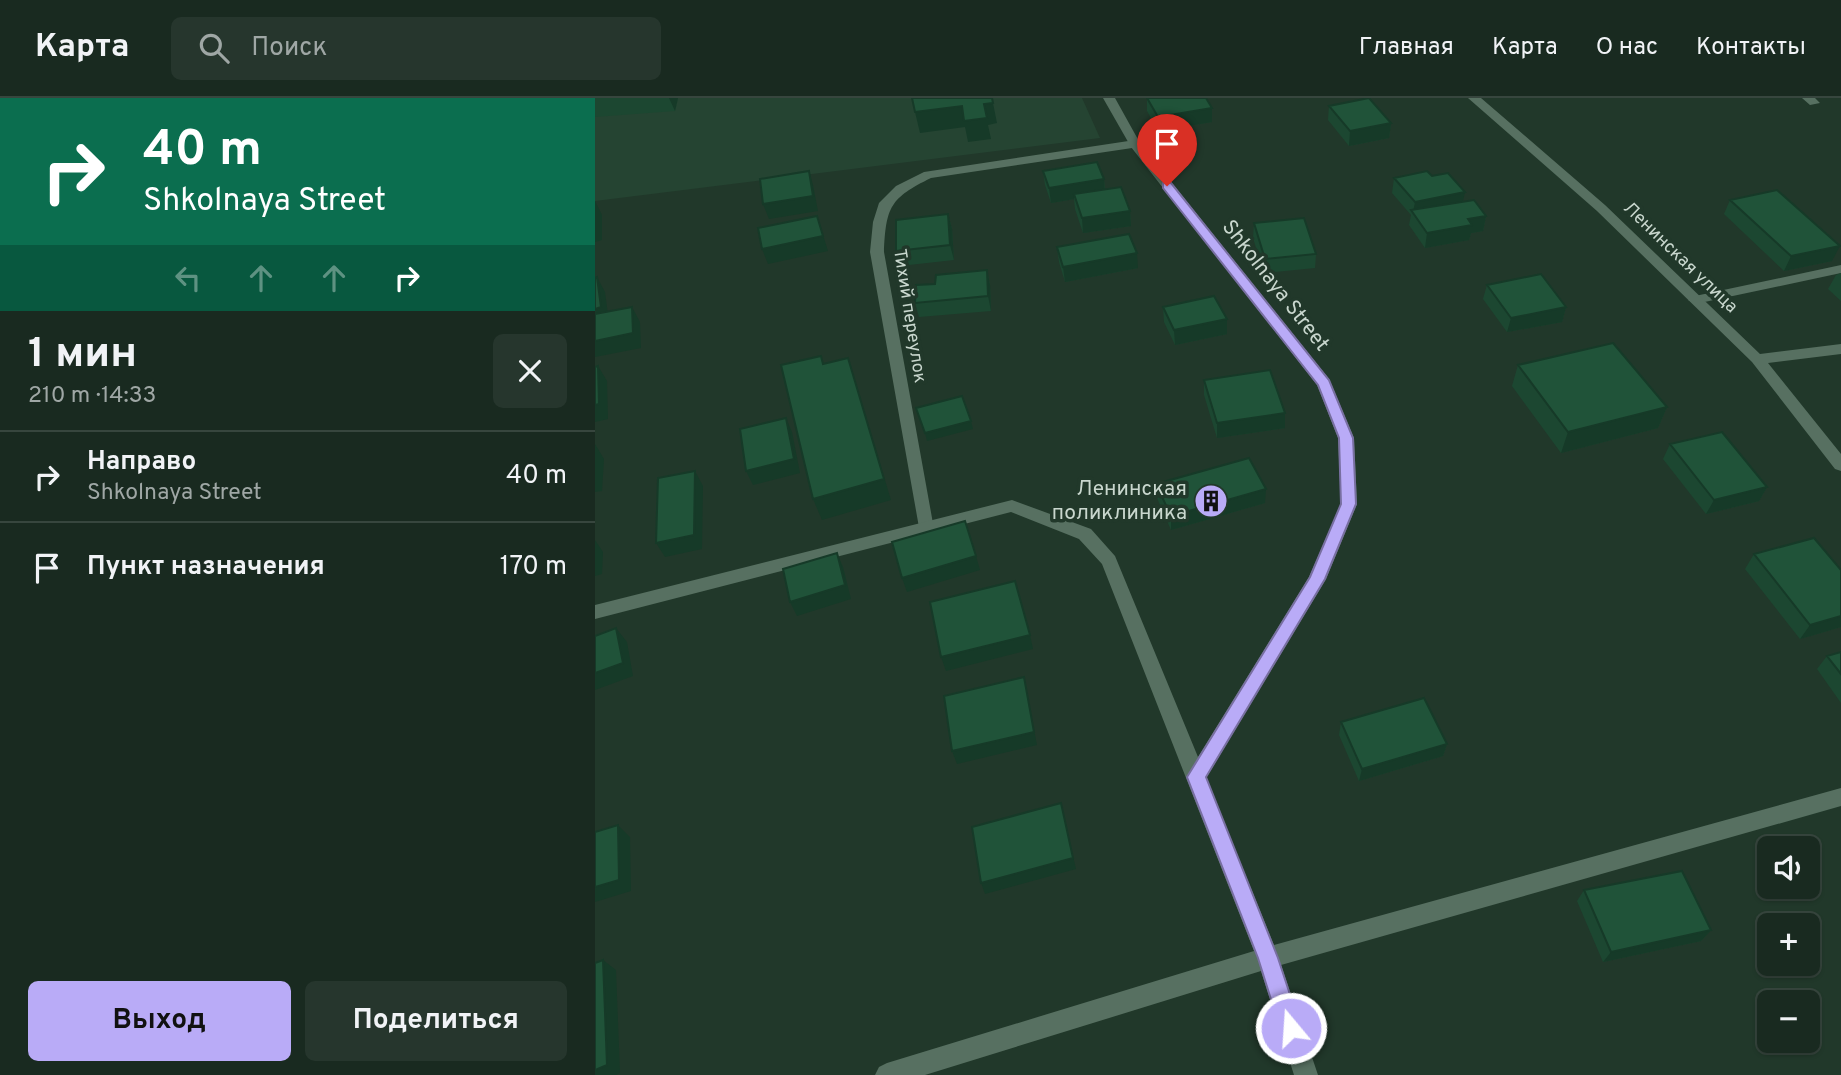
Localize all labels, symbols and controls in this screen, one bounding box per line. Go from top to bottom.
search box [171,17,661,80]
text: Карта [35,27,129,69]
icon: search [195,29,233,67]
text: Поиск [251,32,327,65]
text: Главная [1359,33,1454,63]
text: Карта [1492,33,1558,63]
text: О нас [1596,33,1658,63]
text: Контакты [1696,33,1806,63]
pin [1137,114,1197,186]
text: 40 m [143,121,262,183]
icon: arrive [1148,125,1186,163]
icon: right [28,126,119,217]
text: Shkolnaya Street [143,182,386,222]
street label: Ленинская улица [1618,197,1742,319]
street label: Shkolnaya Street [1215,215,1335,357]
street label: Тихий переулок [887,247,931,385]
icon: left [169,259,207,297]
icon: ahead [242,259,280,297]
icon: ahead [315,259,353,297]
icon: right [388,259,426,297]
text: 1 мин [28,329,137,382]
button: close [493,334,567,408]
text: 210 m · 14:33 [28,382,156,411]
text: Направо [87,446,196,479]
icon: right [28,458,66,496]
text: 40 m [506,460,567,493]
place label: Ленинская поликлиника [1052,476,1187,527]
text: Shkolnaya Street [87,479,262,508]
building icon: Ленинская поликлиника [1192,482,1230,520]
icon: arrive [28,549,66,587]
text: Пункт назначения [87,551,325,584]
text: 170 m [500,551,567,584]
map controls [1757,836,1820,1053]
button: sound [1757,836,1820,899]
button: + [1757,913,1820,976]
button: Выход [28,981,291,1061]
button: Поделиться [305,981,567,1061]
button: − [1757,990,1820,1053]
position arrow [1254,991,1328,1065]

